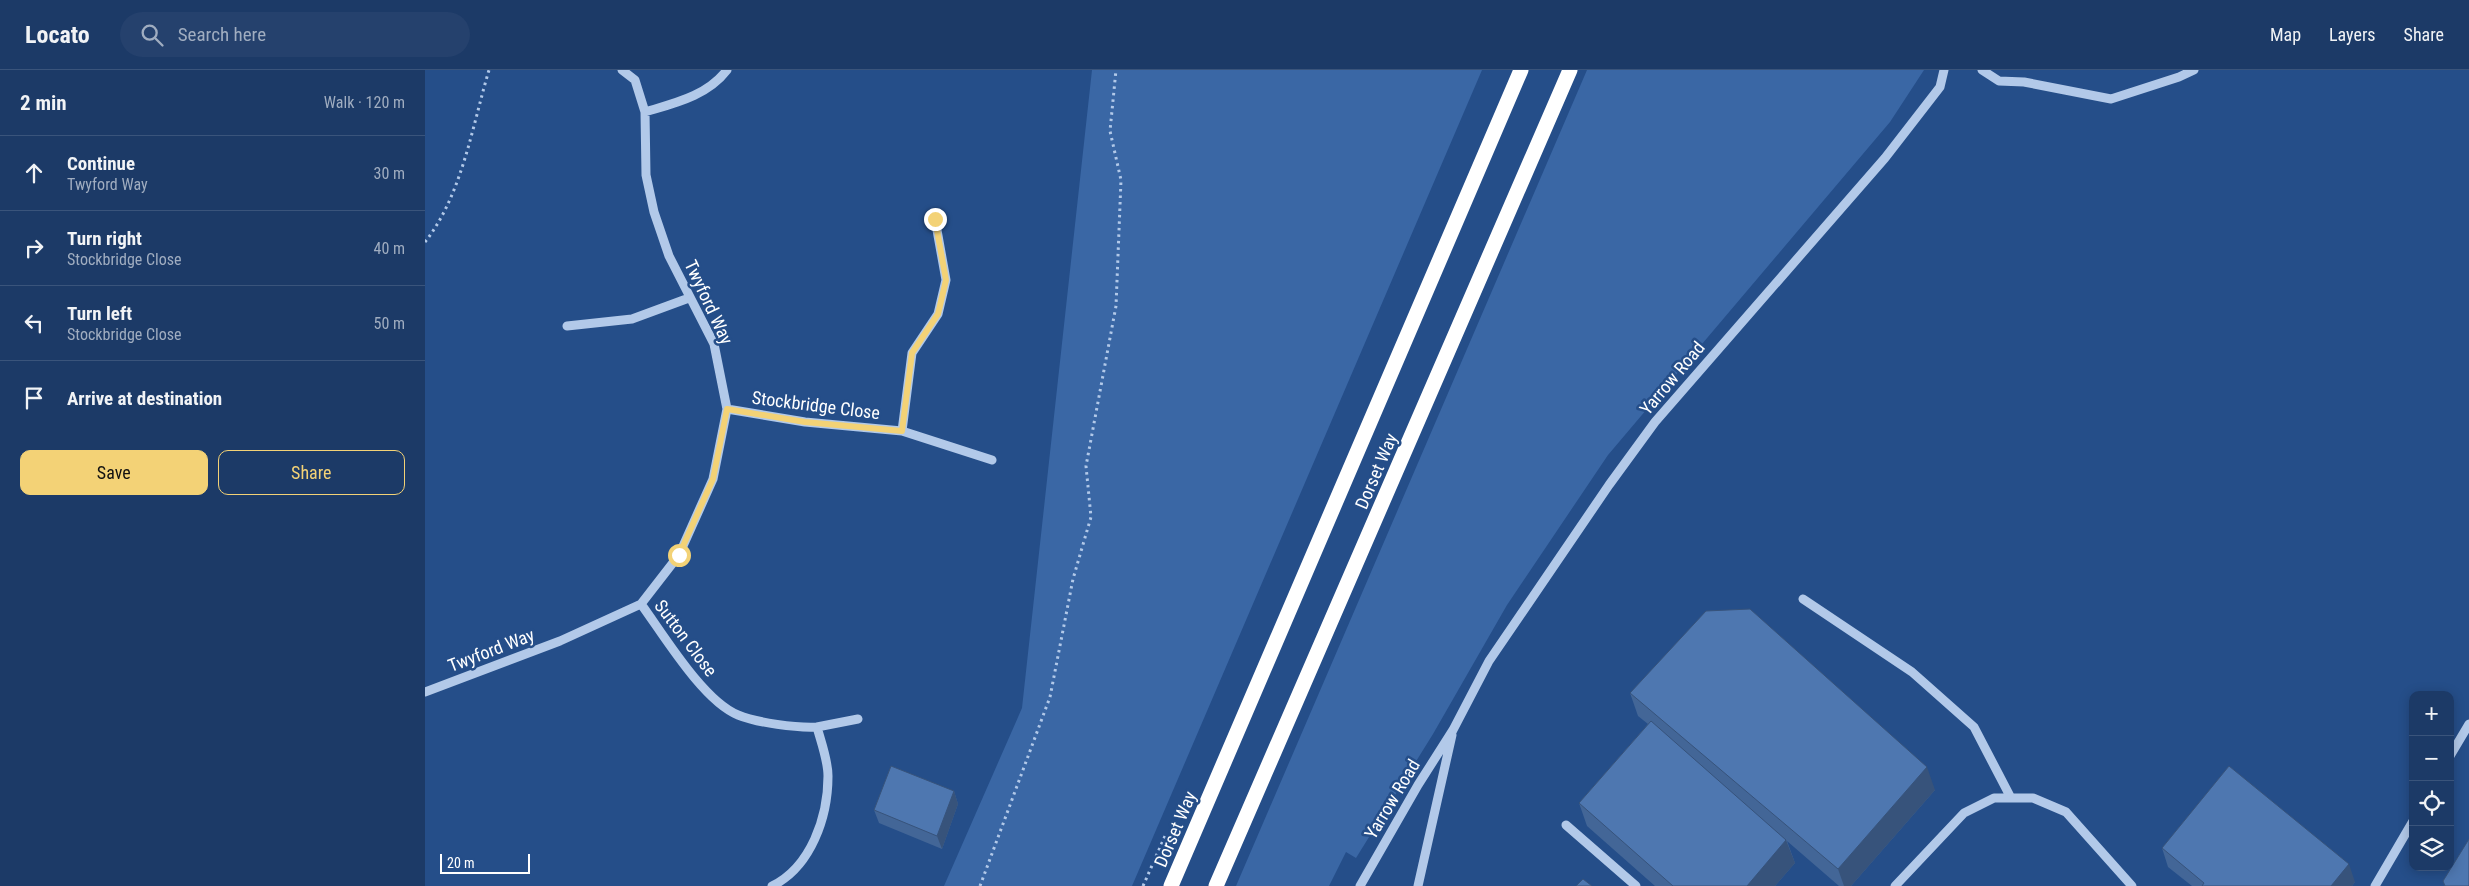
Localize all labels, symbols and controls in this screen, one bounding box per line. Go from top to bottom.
search box [120,12,470,57]
text: Locato [25,21,90,49]
icon: search [138,21,166,49]
text: Search here [178,23,266,46]
text: Map [2270,24,2301,45]
text: Layers [2329,24,2376,45]
text: Share [2404,24,2444,45]
text: 2 min [20,91,67,115]
text: Walk · 120 m [324,93,405,112]
text: Continue [67,152,135,175]
icon: ahead [20,159,48,187]
text: 30 m [373,164,405,183]
text: Twyford Way [67,175,148,194]
route end [924,208,947,231]
text: Turn right [67,227,142,250]
icon: right [20,234,48,262]
text: 40 m [373,239,405,258]
text: Stockbridge Close [67,250,182,269]
street label: Twyford Way [680,256,738,348]
text: Turn left [67,302,132,325]
icon: left [20,309,48,337]
text: 50 m [373,314,405,333]
text: Stockbridge Close [67,325,182,344]
street label: Yarrow Road [1635,337,1709,419]
icon: arrive [20,384,48,412]
text: Arrive at destination [67,387,222,410]
street label: Stockbridge Close [751,387,881,423]
street label: Dorset Way [1351,429,1402,512]
button: Save [20,450,208,495]
button: Share [218,450,405,495]
route start [668,544,691,567]
street label: Sutton Close [650,596,722,680]
street label: Twyford Way [445,624,538,676]
map controls [2409,691,2454,871]
button: + [2409,691,2454,736]
button: − [2409,736,2454,781]
street label: Yarrow Road [1360,755,1424,843]
button: locate [2409,781,2454,826]
street label: Dorset Way [1150,787,1201,870]
button: layers [2409,826,2454,871]
scale bar [440,851,530,874]
text: 20 m [447,855,475,871]

